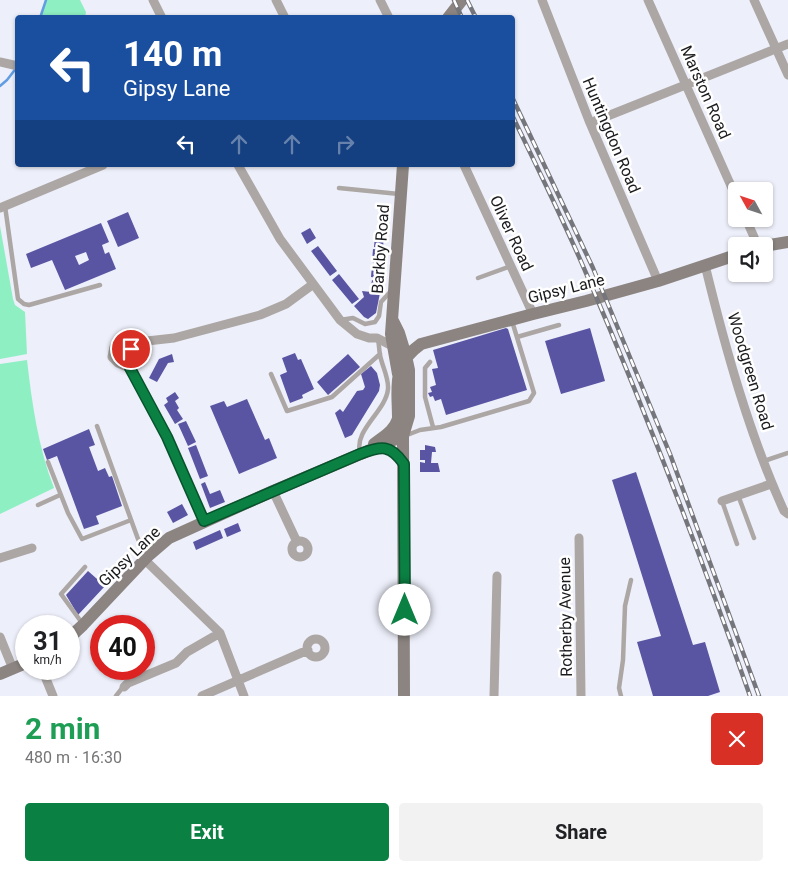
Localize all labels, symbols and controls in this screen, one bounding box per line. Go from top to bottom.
text: 140 m [123,34,222,75]
icon: left [40,35,105,100]
street label: Marston Road [677,43,735,142]
street label: Huntingdon Road [579,75,644,196]
text: Gipsy Lane [123,76,231,101]
icon: left [172,130,200,158]
icon: ahead [225,130,253,158]
icon: ahead [278,130,306,158]
icon: right [331,130,359,158]
north arrow [728,182,772,228]
map controls [728,182,773,282]
street label: Oliver Road [486,192,537,274]
street label: Barkby Road [368,204,393,294]
button: sound [728,237,773,282]
street label: Gipsy Lane [526,270,606,307]
street label: Woodgreen Road [724,310,777,432]
pin [110,328,152,370]
icon: arrive [117,335,145,363]
street label: Gipsy Lane [95,522,164,590]
street label: Rotherby Avenue [555,557,576,677]
position arrow [378,583,430,635]
speed limit sign: 40 [90,615,155,680]
text: 31 [33,627,62,656]
text: km/h [33,653,62,667]
text: 2 min [25,711,100,746]
button: close [711,713,763,765]
text: 480 m · 16:30 [25,748,122,767]
button: Exit [25,803,389,861]
button: Share [399,803,763,861]

